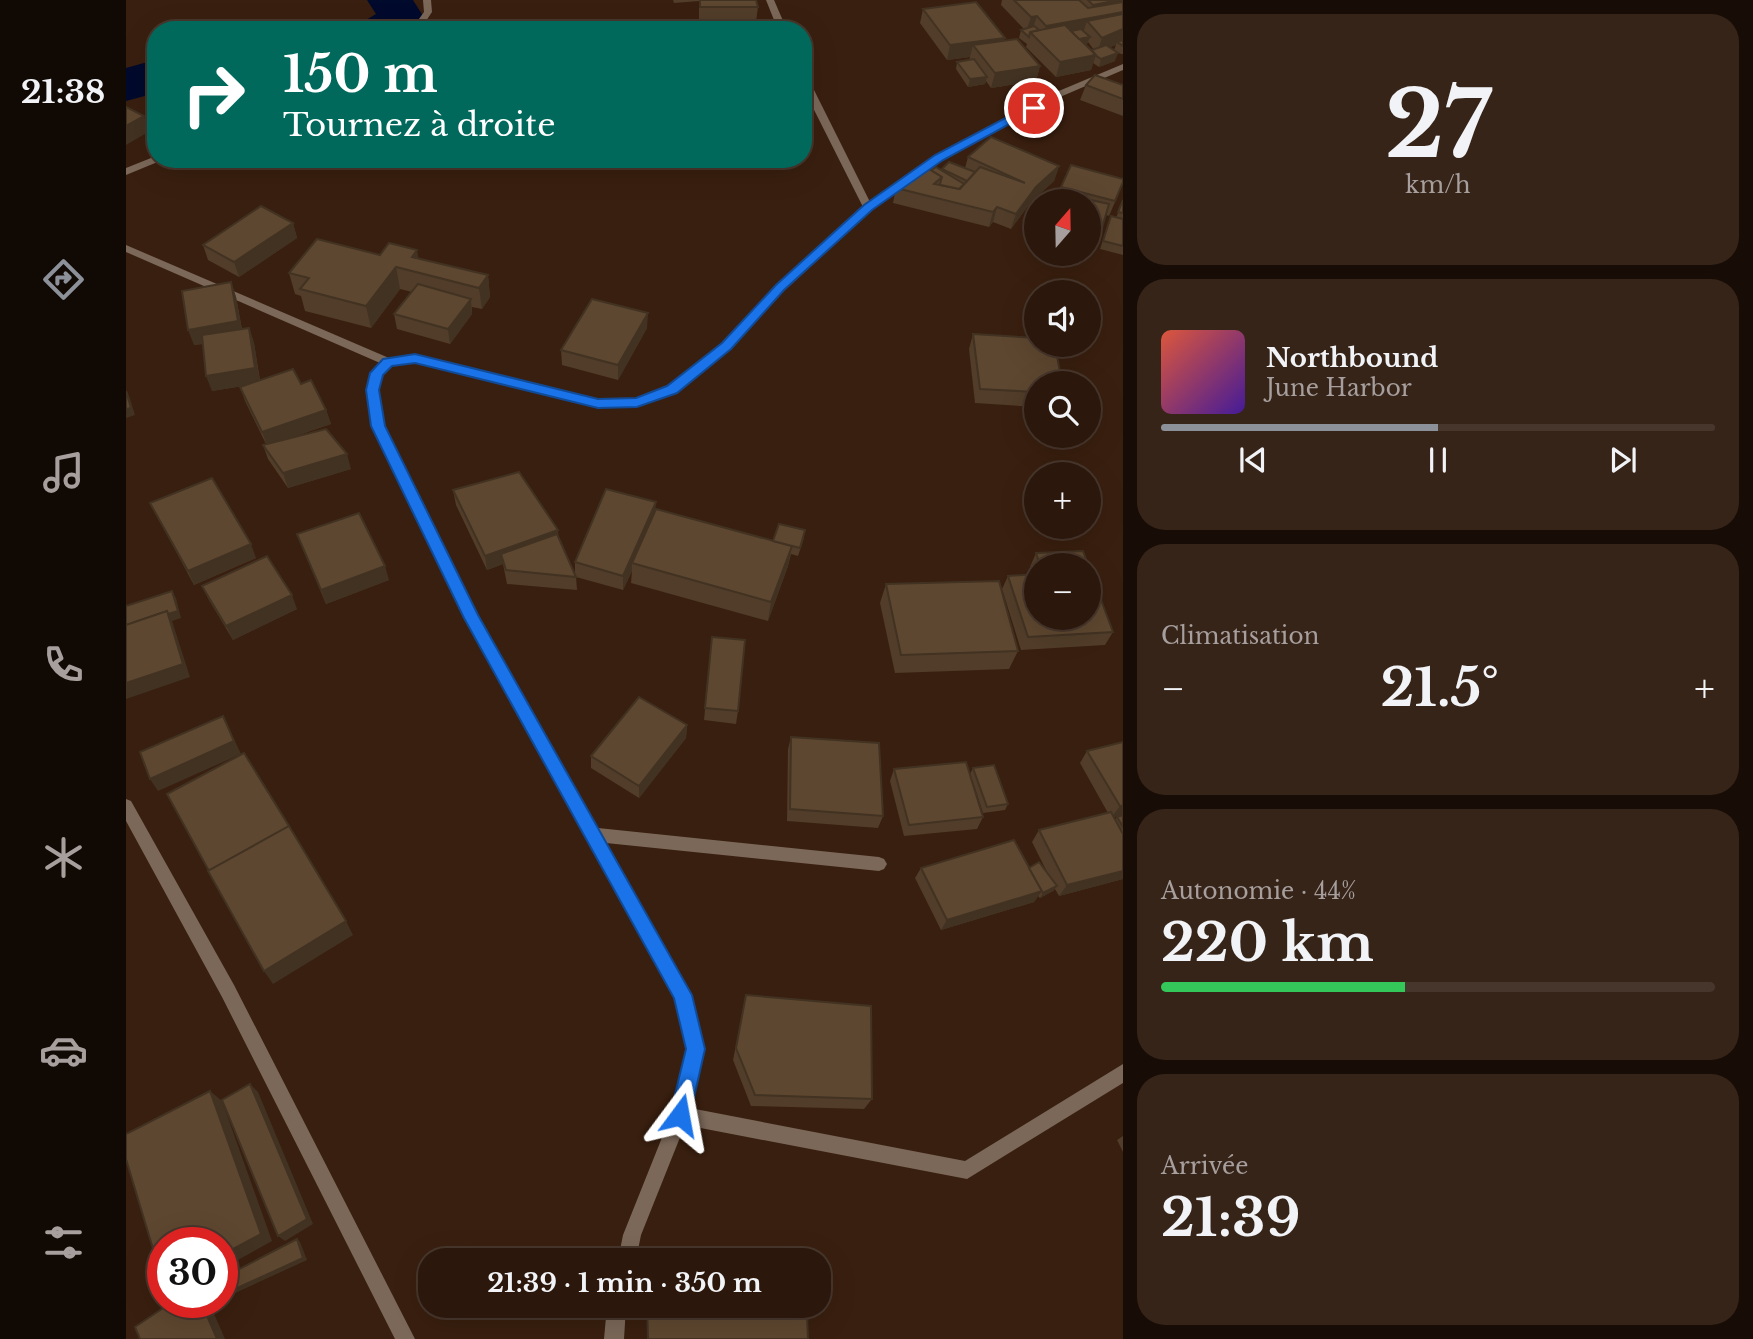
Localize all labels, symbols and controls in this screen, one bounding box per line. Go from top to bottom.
text: 150 m [283,44,438,105]
icon: right [168,49,259,140]
text: 27 [1385,69,1491,182]
text: 21:38 [21,72,105,112]
pin [1004,78,1064,138]
icon: arrive [1015,89,1053,127]
text: Tournez à droite [283,105,556,145]
text: km/h [1405,171,1471,199]
north arrow [1024,189,1101,266]
map controls [1024,189,1101,630]
icon: directions [39,255,88,304]
button: sound [1024,280,1101,357]
text: Northbound [1266,342,1438,374]
button: search [1024,371,1101,448]
text: June Harbor [1266,374,1412,402]
icon: previous [1234,441,1272,479]
icon: pause [1419,441,1457,479]
icon: next [1604,441,1642,479]
icon: music [39,448,88,497]
button: + [1024,462,1101,539]
button: − [1024,553,1101,630]
text: Climatisation [1161,622,1319,650]
icon: phone [39,640,88,689]
text: 21.5° [1380,656,1499,720]
text: − [1161,665,1185,712]
text: + [1694,665,1715,712]
icon: climate [39,833,88,882]
text: Autonomie · 44% [1161,877,1356,905]
text: 220 km [1161,911,1374,975]
icon: car [39,1026,88,1075]
position arrow [643,1078,717,1152]
text: Arrivée [1161,1152,1248,1180]
text: 21:39 [1161,1186,1300,1250]
icon: filters [39,1218,88,1267]
speed limit sign: 30 [147,1227,238,1318]
text: 21:39 · 1 min · 350 m [487,1267,762,1299]

